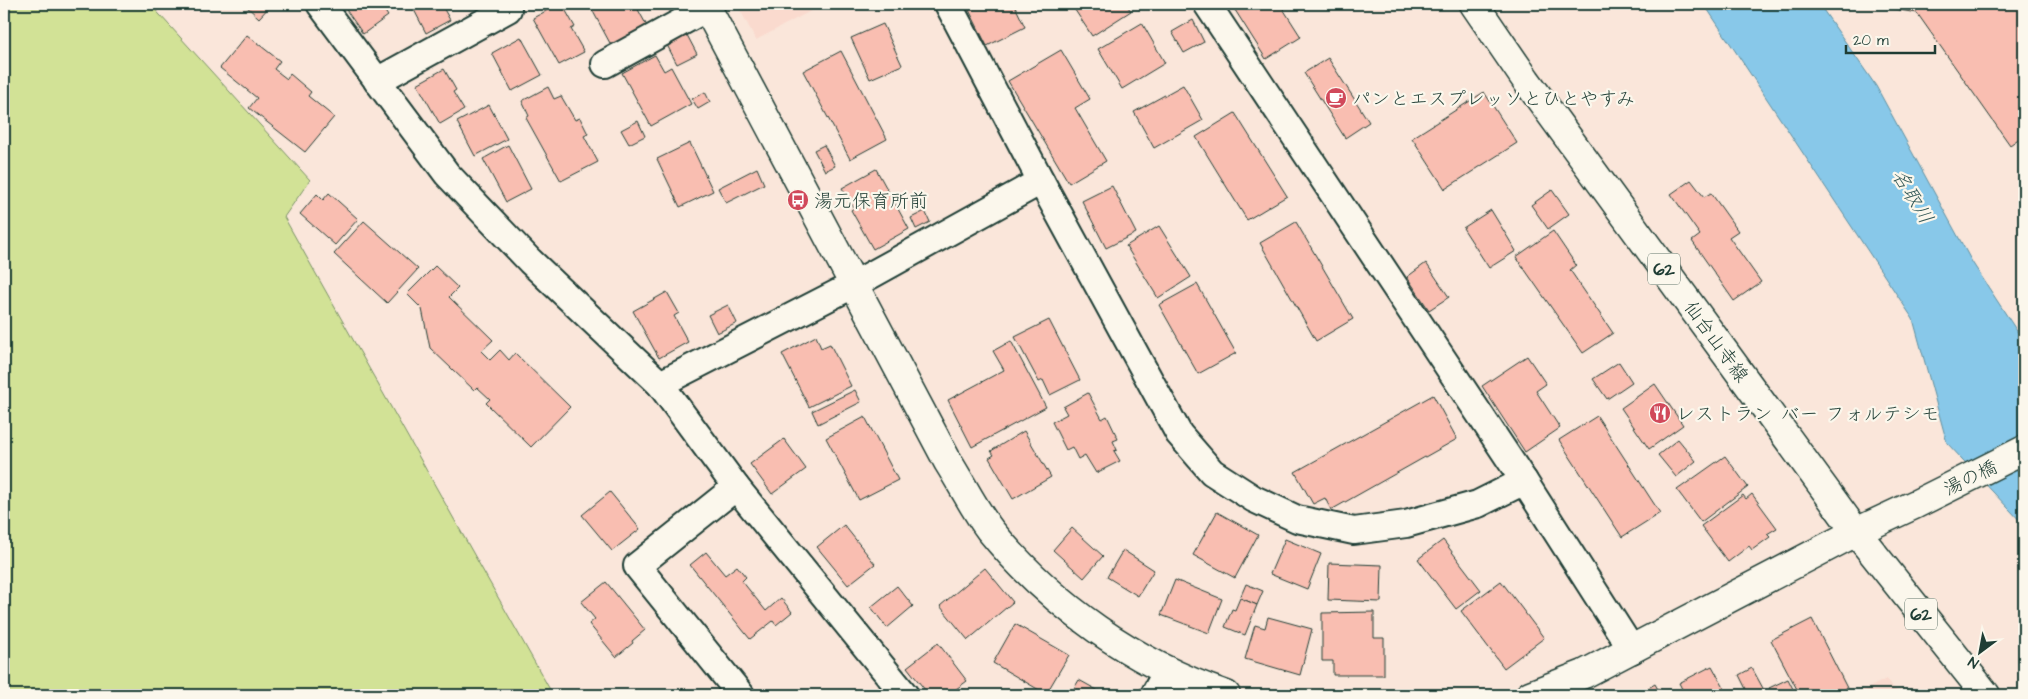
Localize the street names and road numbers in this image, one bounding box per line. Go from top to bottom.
road number: 62 [1648,253,1680,284]
street label: 仙台山寺線 [1677,296,1755,388]
street label: 湯の橋 [1939,454,2002,503]
road number: 62 [1905,598,1937,630]

